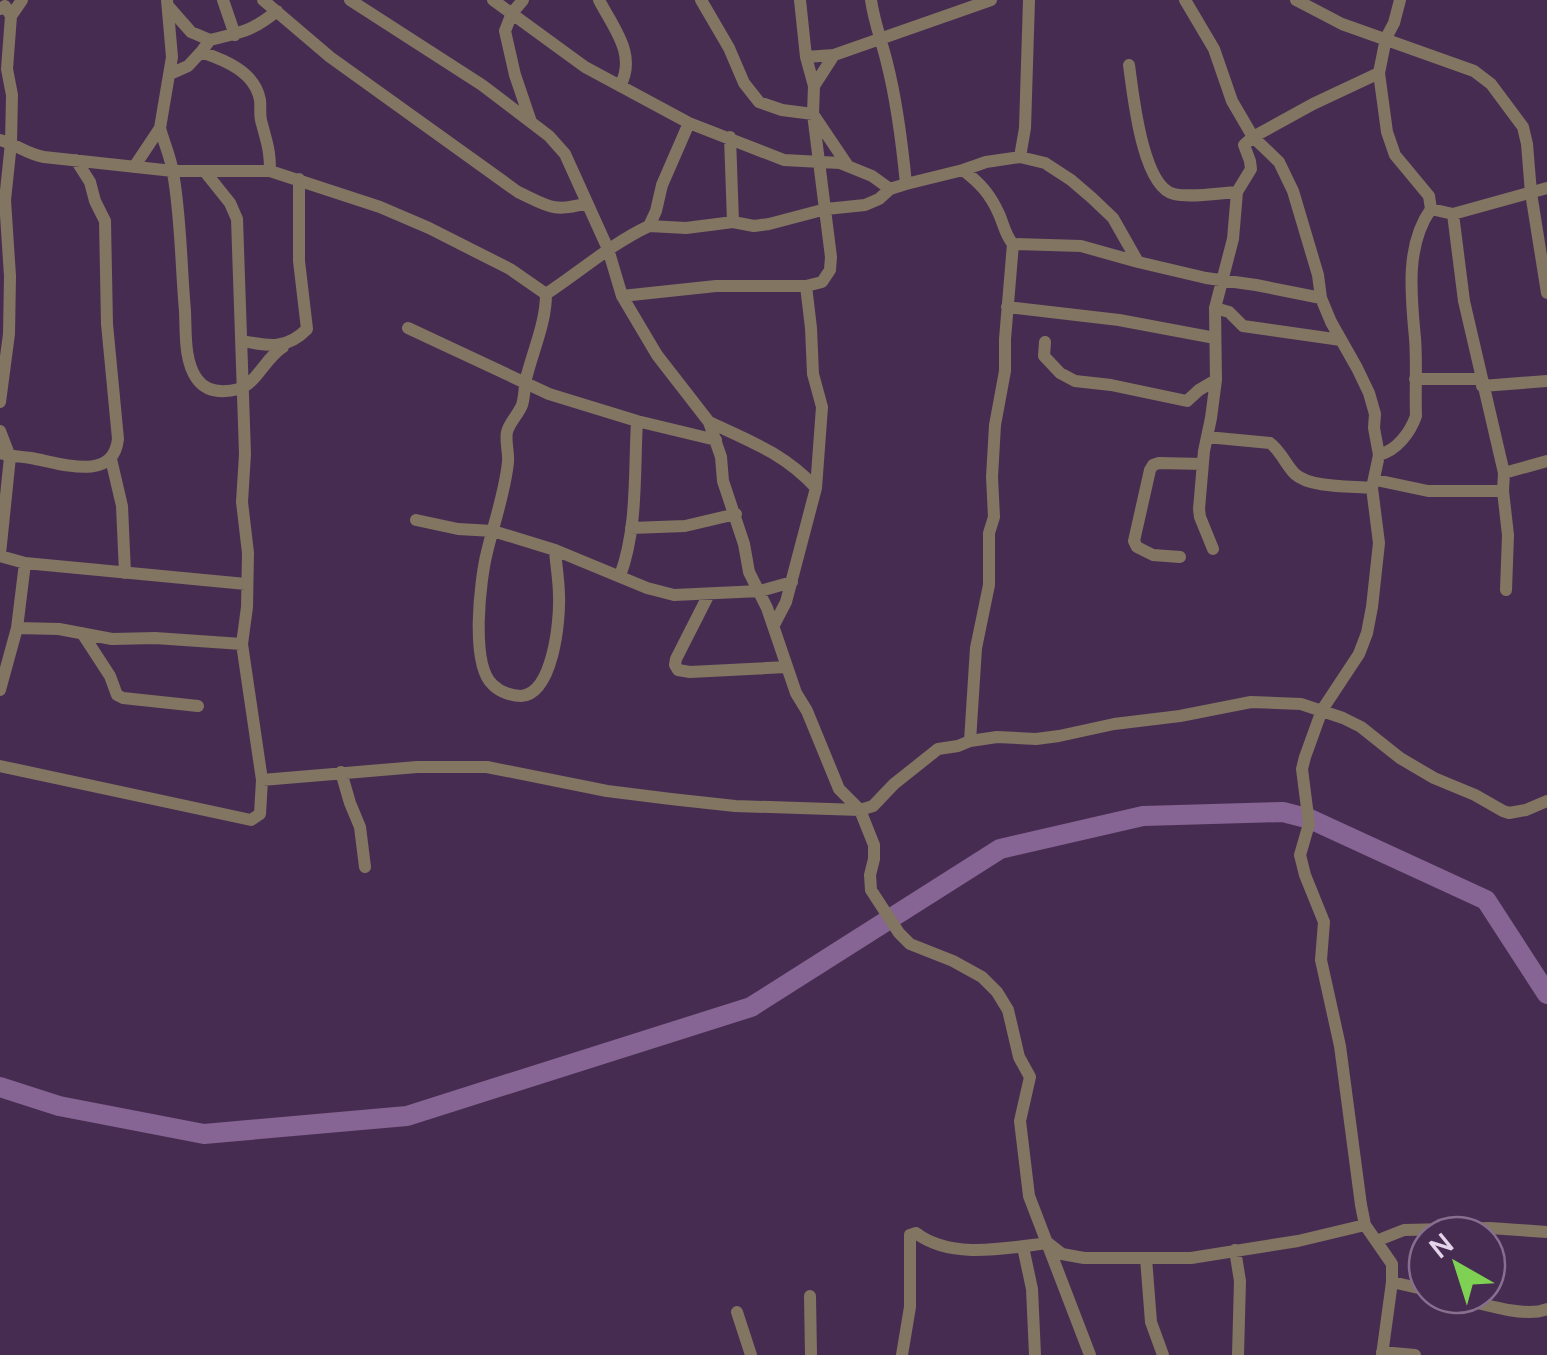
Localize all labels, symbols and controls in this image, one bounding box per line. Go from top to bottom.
north arrow [1407,1215,1507,1315]
text: N [1421,1224,1460,1266]

